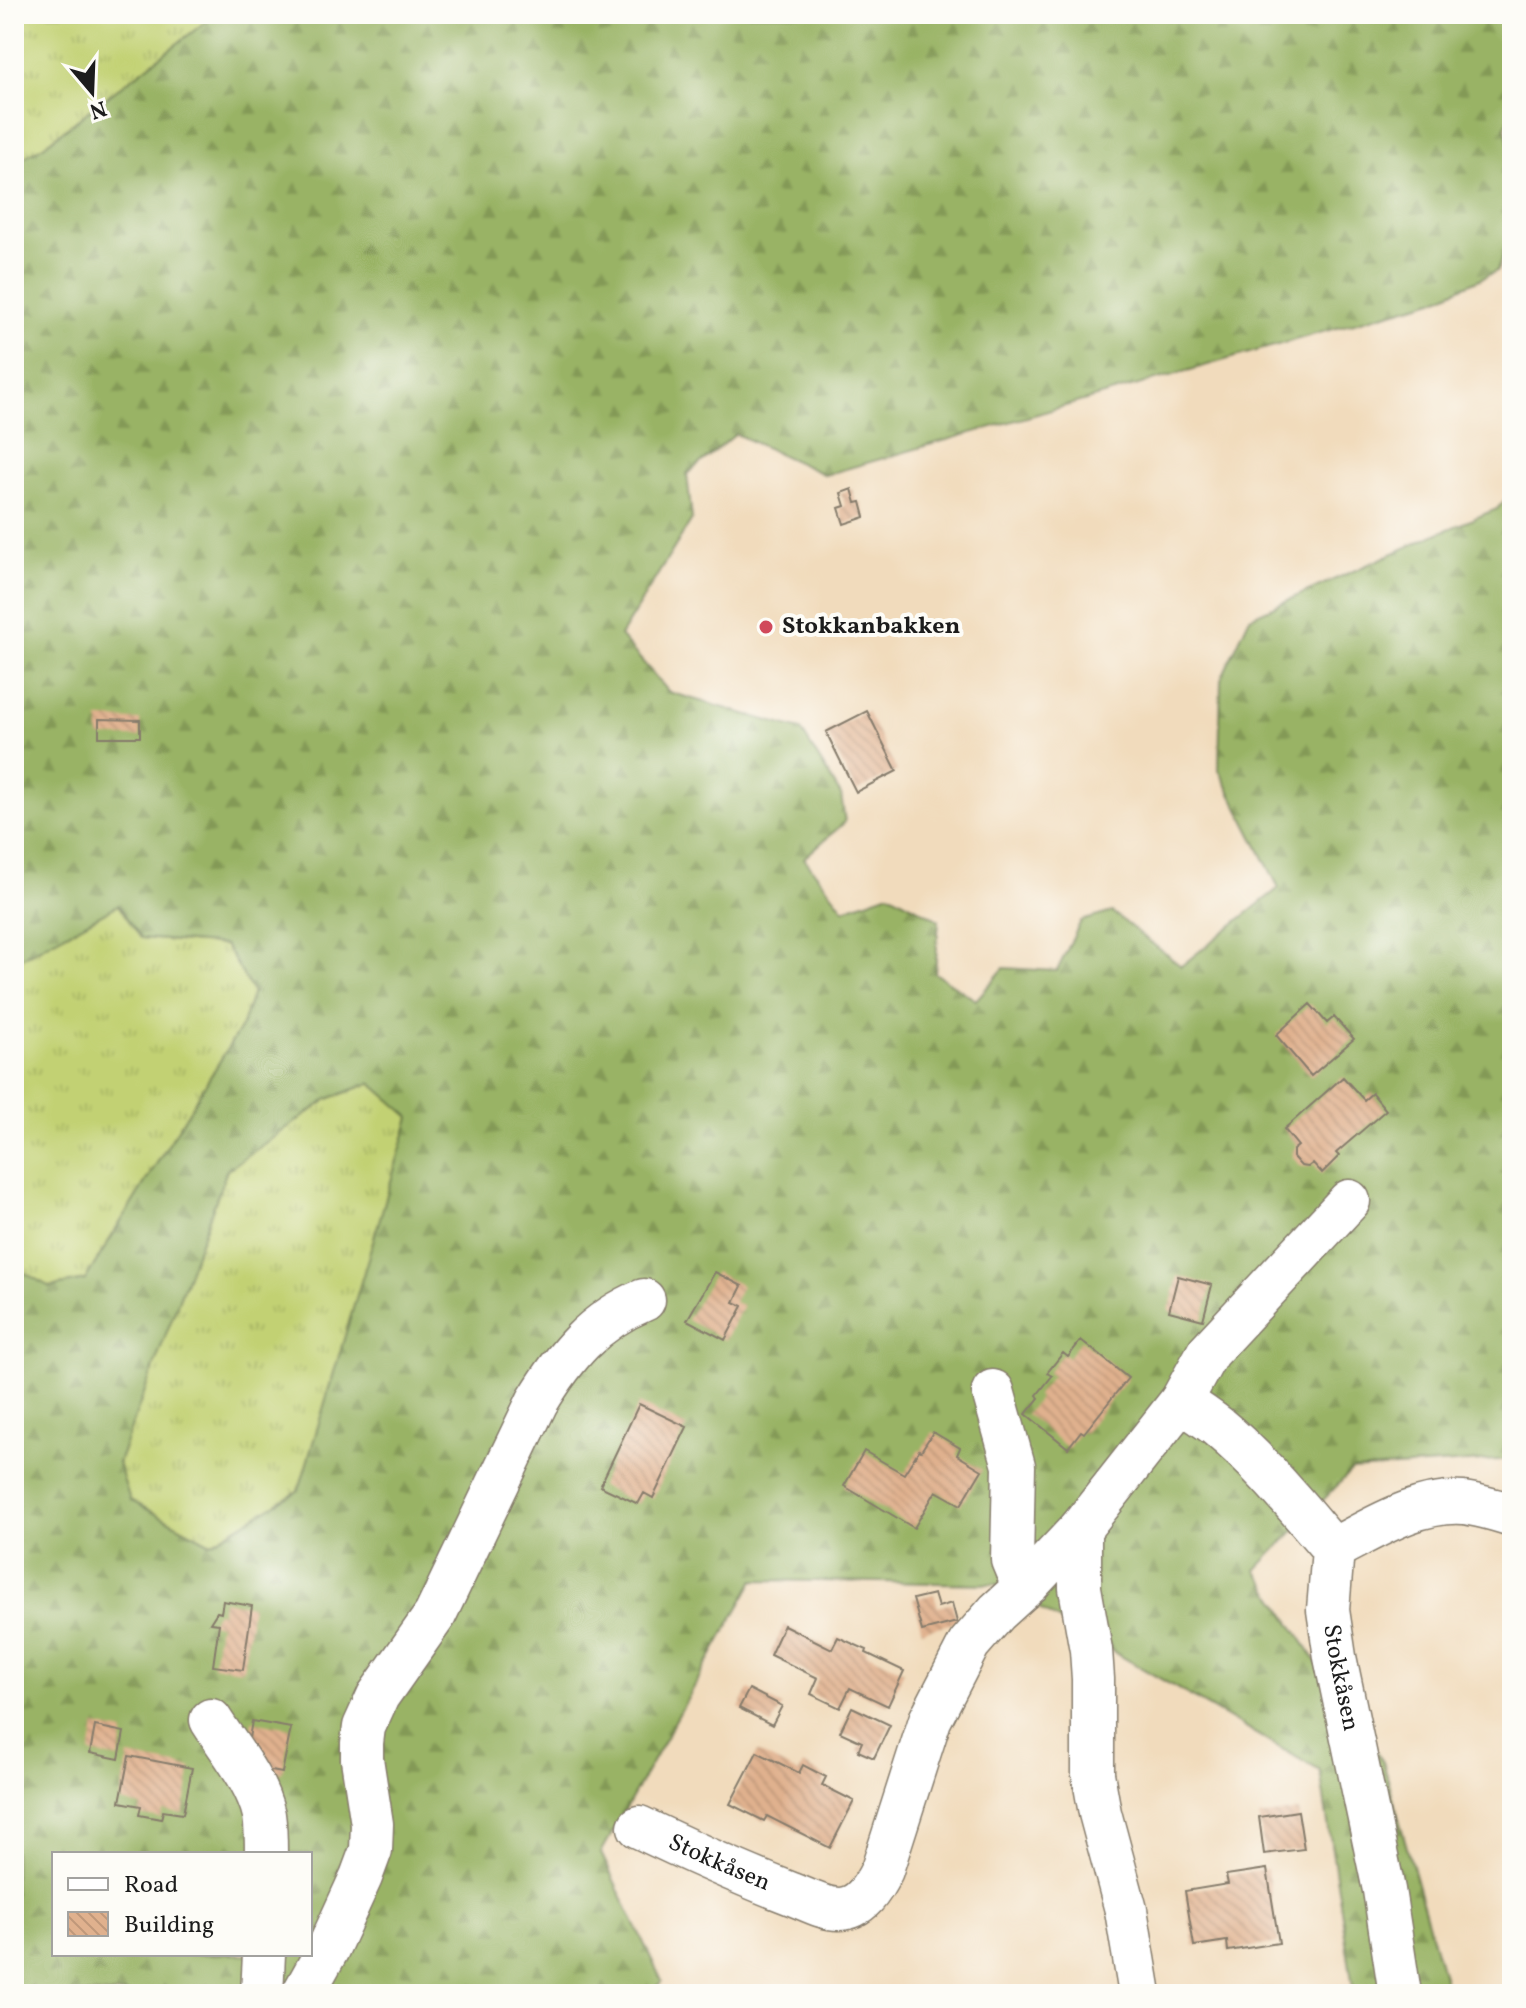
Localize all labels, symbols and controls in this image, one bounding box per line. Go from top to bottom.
north arrow [52,52,132,132]
text: N [85,91,110,126]
place label: Stokkanbakken [782,610,960,644]
marker: Stokkanbakken [757,618,775,636]
street label: Stokkåsen [1313,1622,1367,1734]
street label: Stokkåsen [662,1826,775,1901]
legend [52,1852,312,1956]
text: Road [124,1869,178,1903]
text: Building [124,1909,214,1943]

